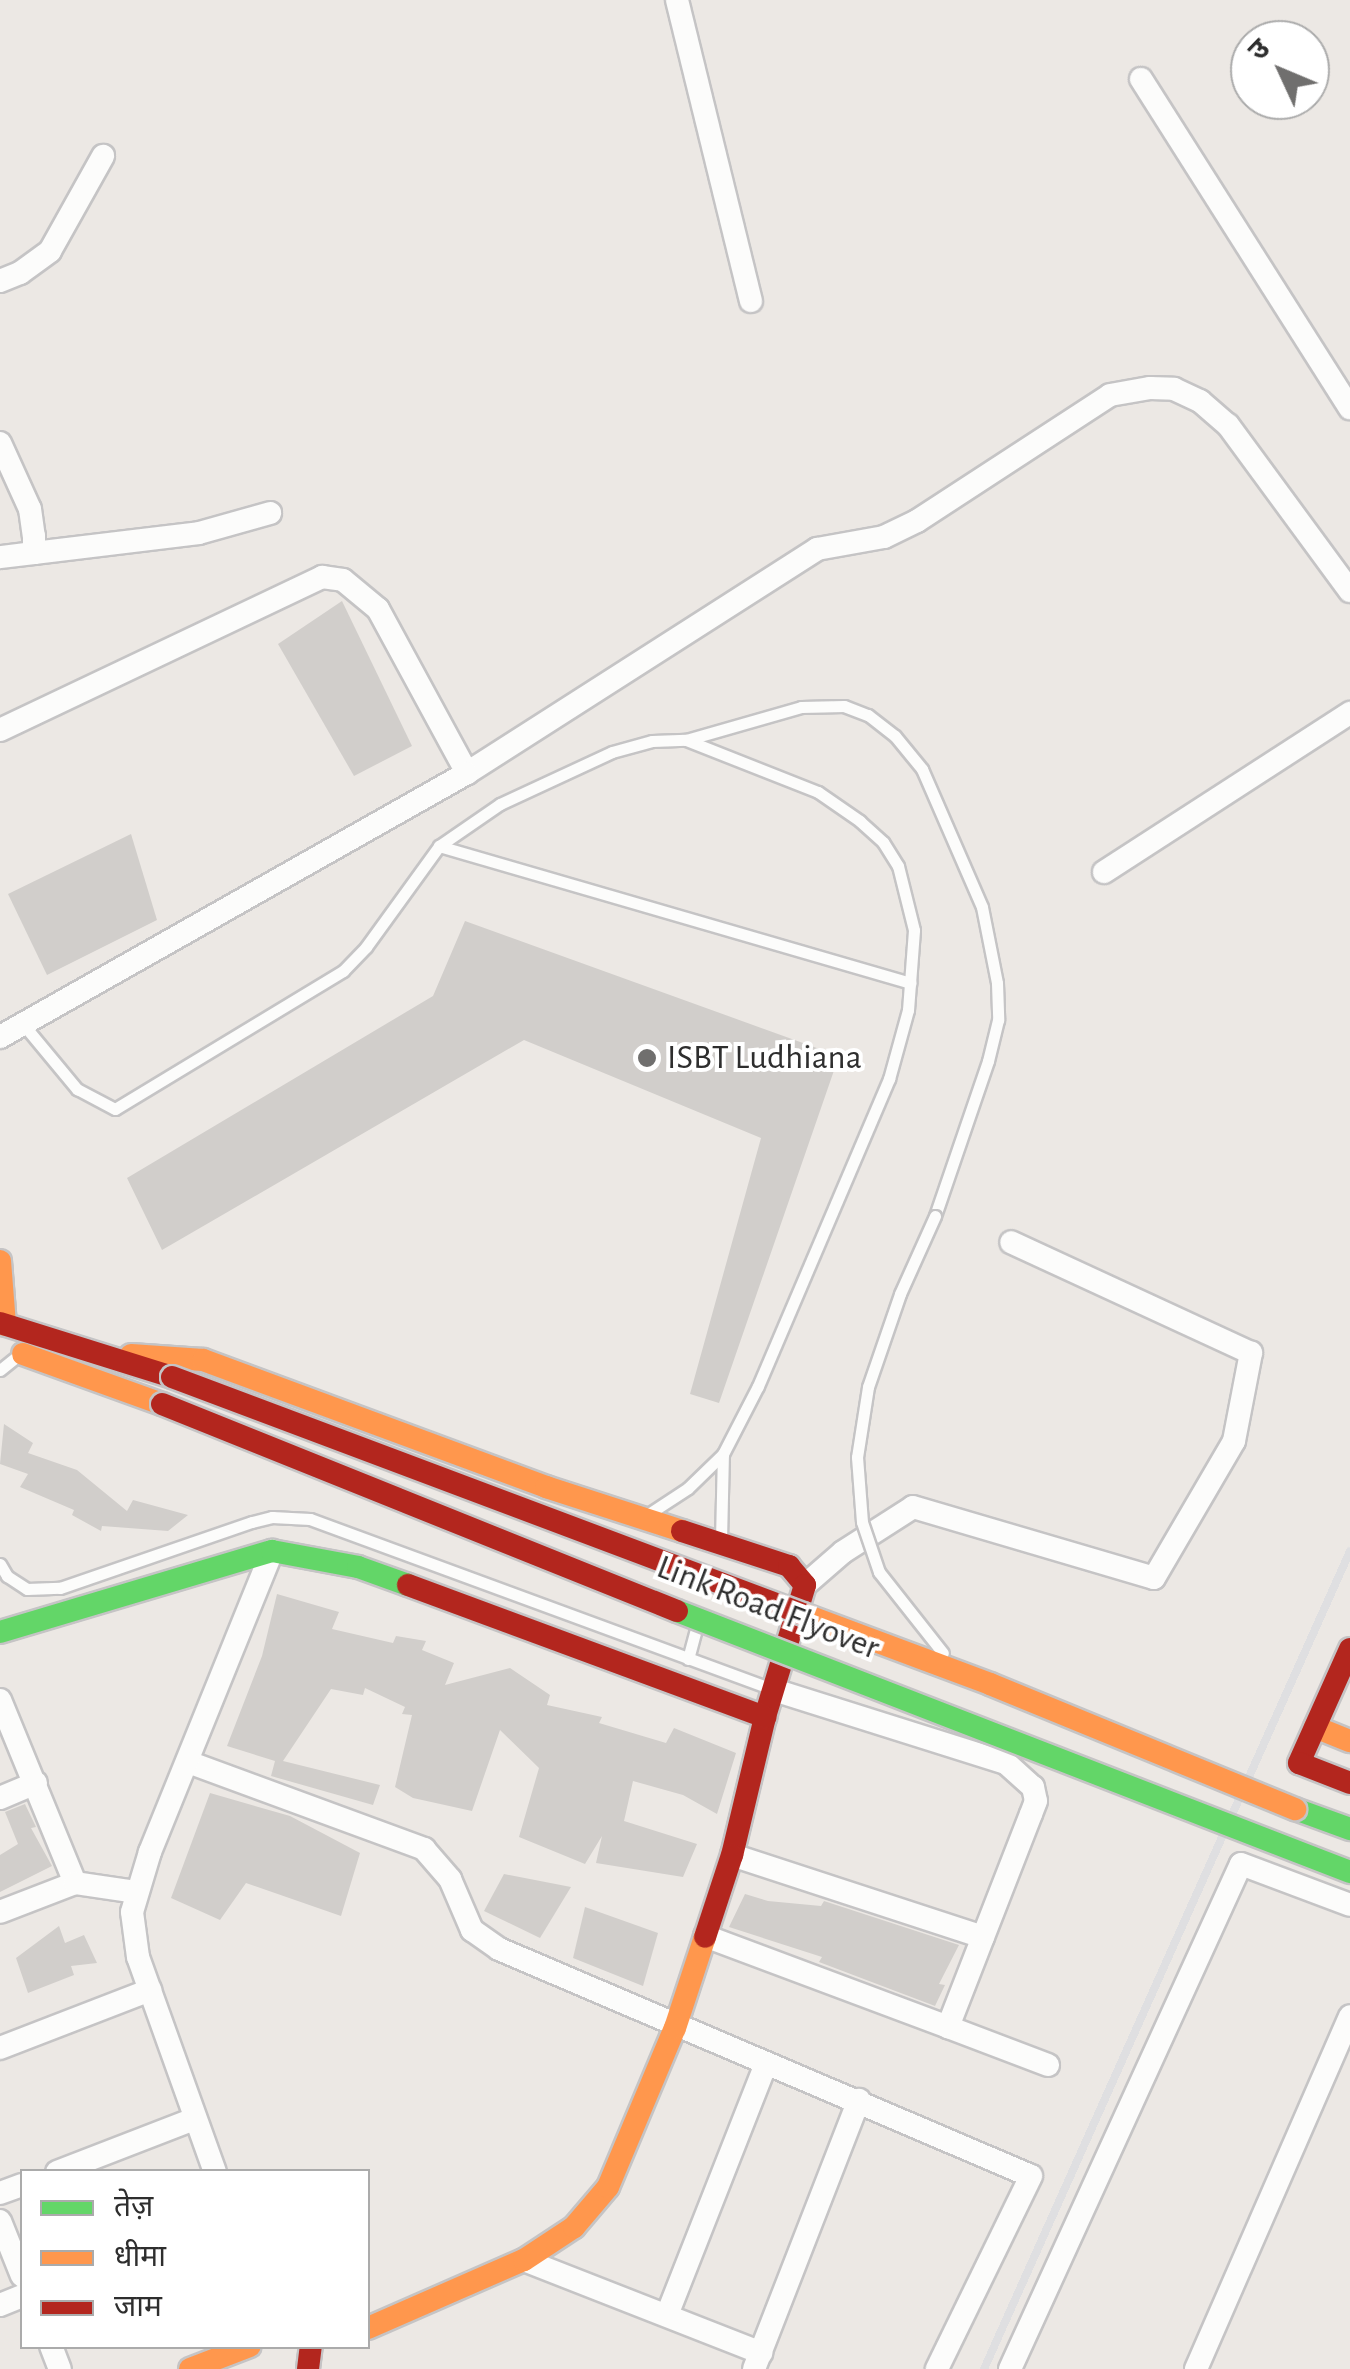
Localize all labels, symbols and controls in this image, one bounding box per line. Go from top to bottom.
north arrow [1230,20,1330,120]
text: उ [1244,35,1276,66]
place label: ISBT Ludhiana [667,1037,862,1079]
marker: ISBT Ludhiana [636,1047,658,1069]
street label: Link Road Flyover [651,1546,885,1670]
legend [20,2169,370,2349]
text: तेज़ [114,2192,153,2222]
text: धीमा [114,2242,166,2272]
text: जाम [114,2292,162,2322]

